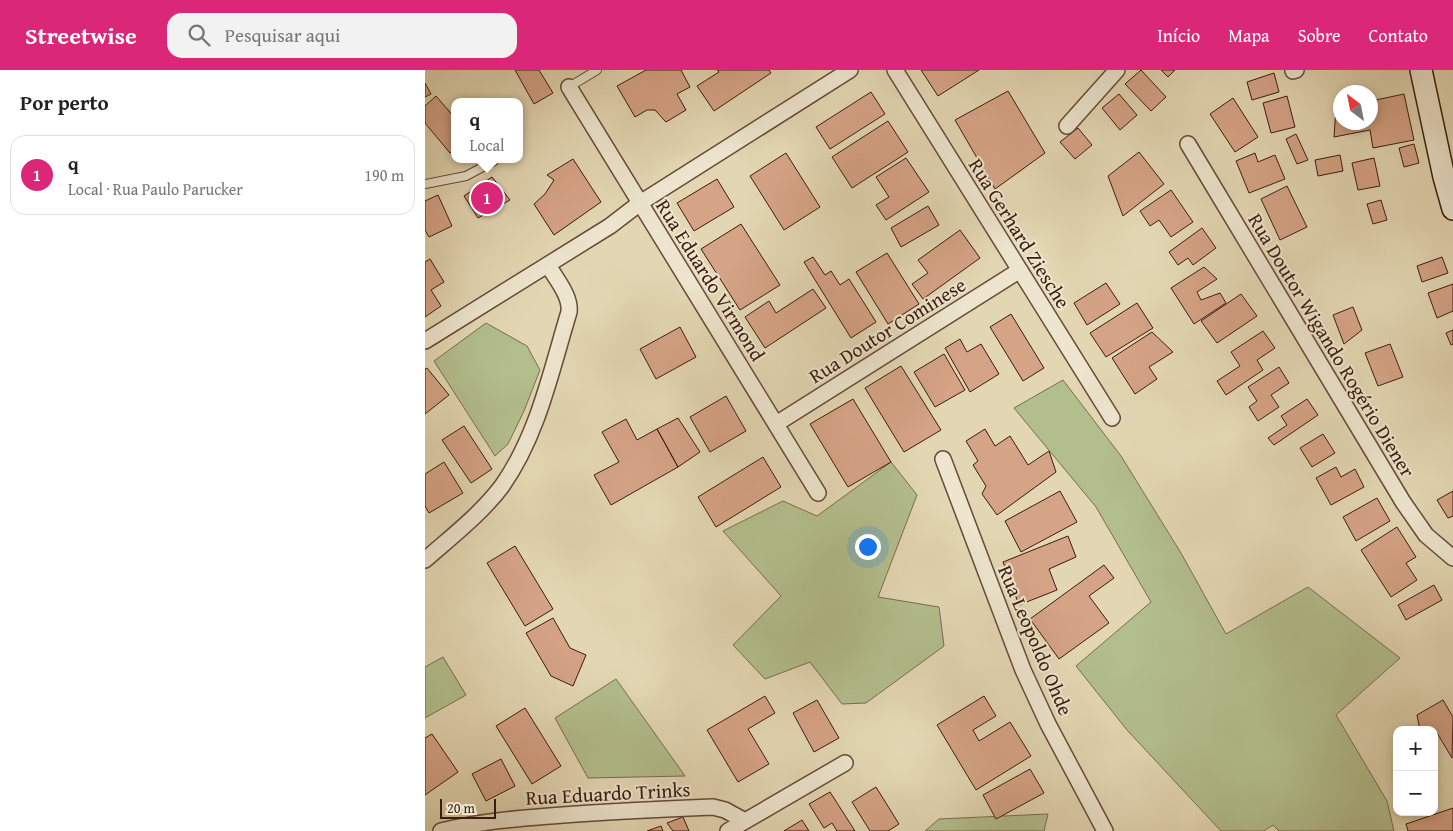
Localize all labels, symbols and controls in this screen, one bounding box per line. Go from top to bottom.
search box [167,13,517,58]
text: Streetwise [25,18,137,53]
icon: search [185,21,213,49]
text: Pesquisar aqui [225,21,340,49]
text: Início [1157,22,1200,49]
text: Mapa [1228,22,1270,49]
text: Sobre [1298,22,1341,49]
text: Contato [1369,22,1428,49]
north arrow [1333,85,1378,130]
text: Por perto [20,87,109,118]
popup [451,98,523,163]
text: q [469,105,480,133]
text: Local [469,133,505,157]
text: q [68,149,79,177]
street label: Rua Gerhard Ziesche [962,152,1078,314]
text: 1 [33,163,41,187]
text: 190 m [364,163,404,187]
text: Local · Rua Paulo Parucker [68,177,243,201]
pin: 1 [471,179,503,217]
street label: Rua Eduardo Virmond [649,193,773,367]
street label: Rua Doutor Wigando Rogério Diener [1241,208,1423,482]
street label: Rua Doutor Cominese [803,270,971,390]
your location [855,534,881,560]
street label: Rua Leopoldo Ohde [991,560,1081,720]
map controls [1393,726,1438,816]
button: + [1393,726,1438,771]
button: − [1393,771,1438,816]
street label: Rua Eduardo Trinks [525,774,691,812]
scale bar [440,796,496,819]
text: 20 m [447,798,475,818]

